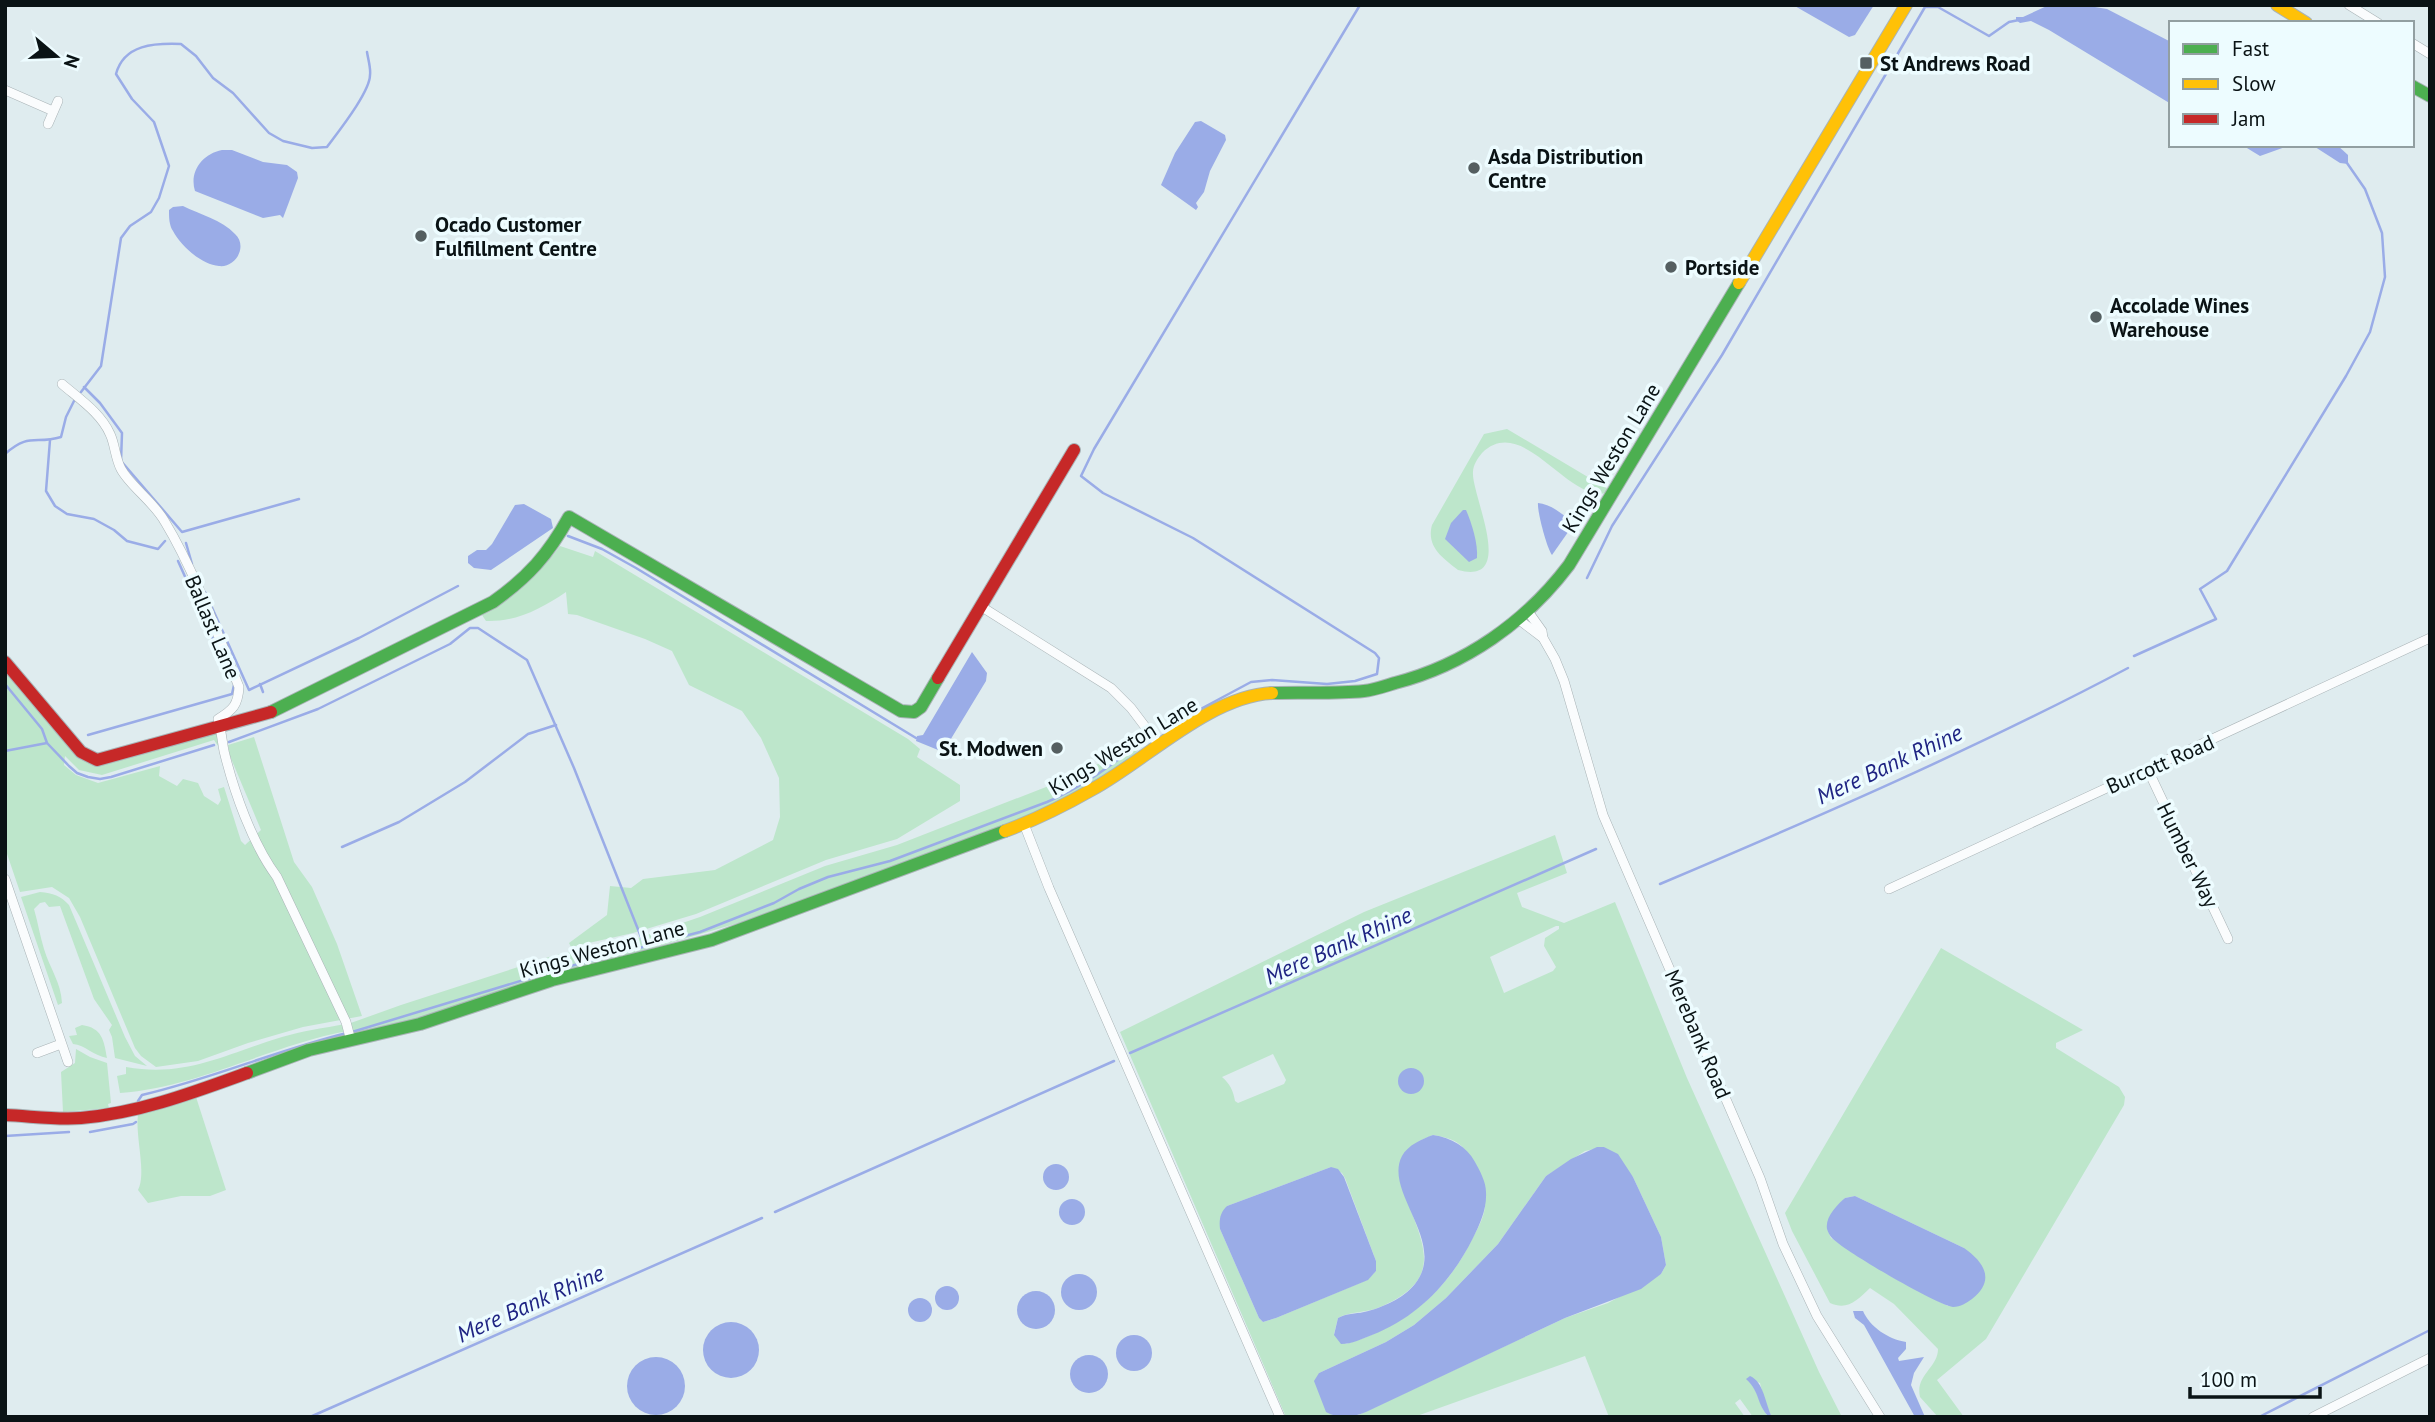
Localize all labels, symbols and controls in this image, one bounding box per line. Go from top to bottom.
north arrow [21,21,91,91]
legend [2169,21,2414,147]
text: Fast [2232,35,2269,62]
place label: St Andrews Road [1880,50,2030,77]
text: N [59,52,85,71]
marker: St Andrews Road [1858,55,1874,71]
text: Slow [2232,70,2276,97]
text: Jam [2231,105,2266,132]
place label: Asda Distribution Centre [1488,143,1643,194]
marker: Asda Distribution Centre [1466,160,1482,176]
place label: Ocado Customer Fulfillment Centre [435,211,597,262]
marker: Ocado Customer Fulfillment Centre [413,228,429,244]
place label: Portside [1685,254,1759,281]
marker: Portside [1663,259,1679,275]
place label: Accolade Wines Warehouse [2110,292,2249,343]
marker: Accolade Wines Warehouse [2088,309,2104,325]
street label: Kings Weston Lane [1556,378,1666,538]
street label: Ballast Lane [179,571,247,683]
street label: Kings Weston Lane [1043,691,1203,801]
water label: Mere Bank Rhine [1811,717,1967,811]
street label: Burcott Road [2102,728,2218,800]
place label: St. Modwen [939,735,1043,762]
marker: St. Modwen [1049,740,1065,756]
street label: Humber Way [2151,798,2225,912]
water label: Mere Bank Rhine [1260,899,1416,990]
street label: Kings Weston Lane [517,914,687,984]
street label: Merebank Road [1659,965,1737,1103]
water label: Mere Bank Rhine [452,1257,608,1348]
scale bar [2190,1356,2320,1400]
text: 100 m [2200,1366,2257,1393]

